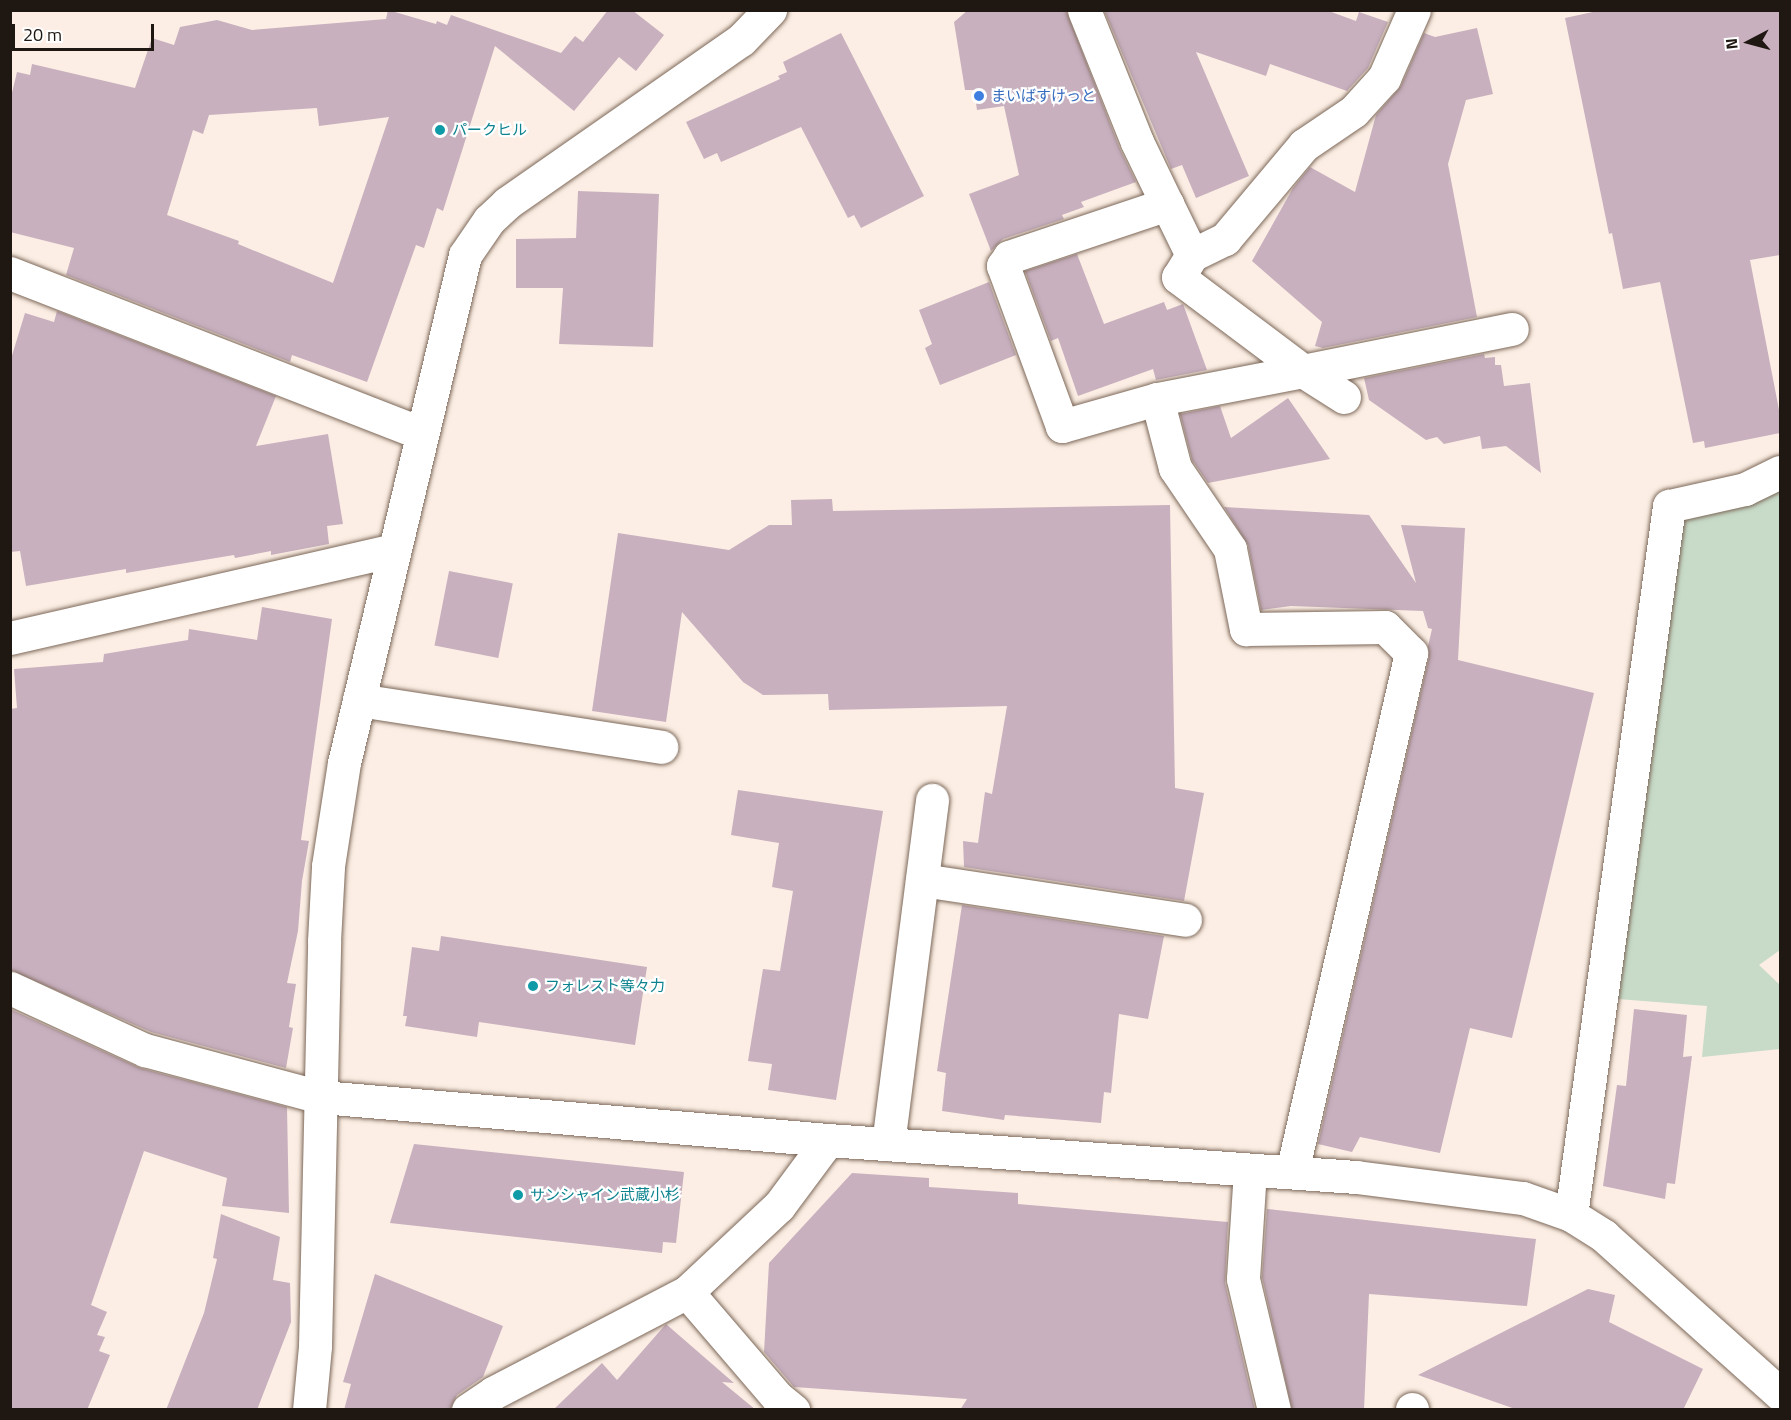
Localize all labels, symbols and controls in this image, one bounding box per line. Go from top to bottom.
scale bar [15,12,158,50]
north arrow [1719,12,1779,72]
text: 20 m [23,21,62,48]
text: N [1719,37,1744,51]
place label: まいばすけっと [991,87,1096,105]
marker: まいばすけっと [972,89,986,103]
place label: パークヒル [452,121,527,139]
marker: パークヒル [433,123,447,137]
place label: フォレスト等々力 [545,977,665,995]
marker: フォレスト等々力 [526,979,540,993]
place label: サンシャイン武蔵小杉 [530,1186,680,1204]
marker: サンシャイン武蔵小杉 [511,1188,525,1202]

